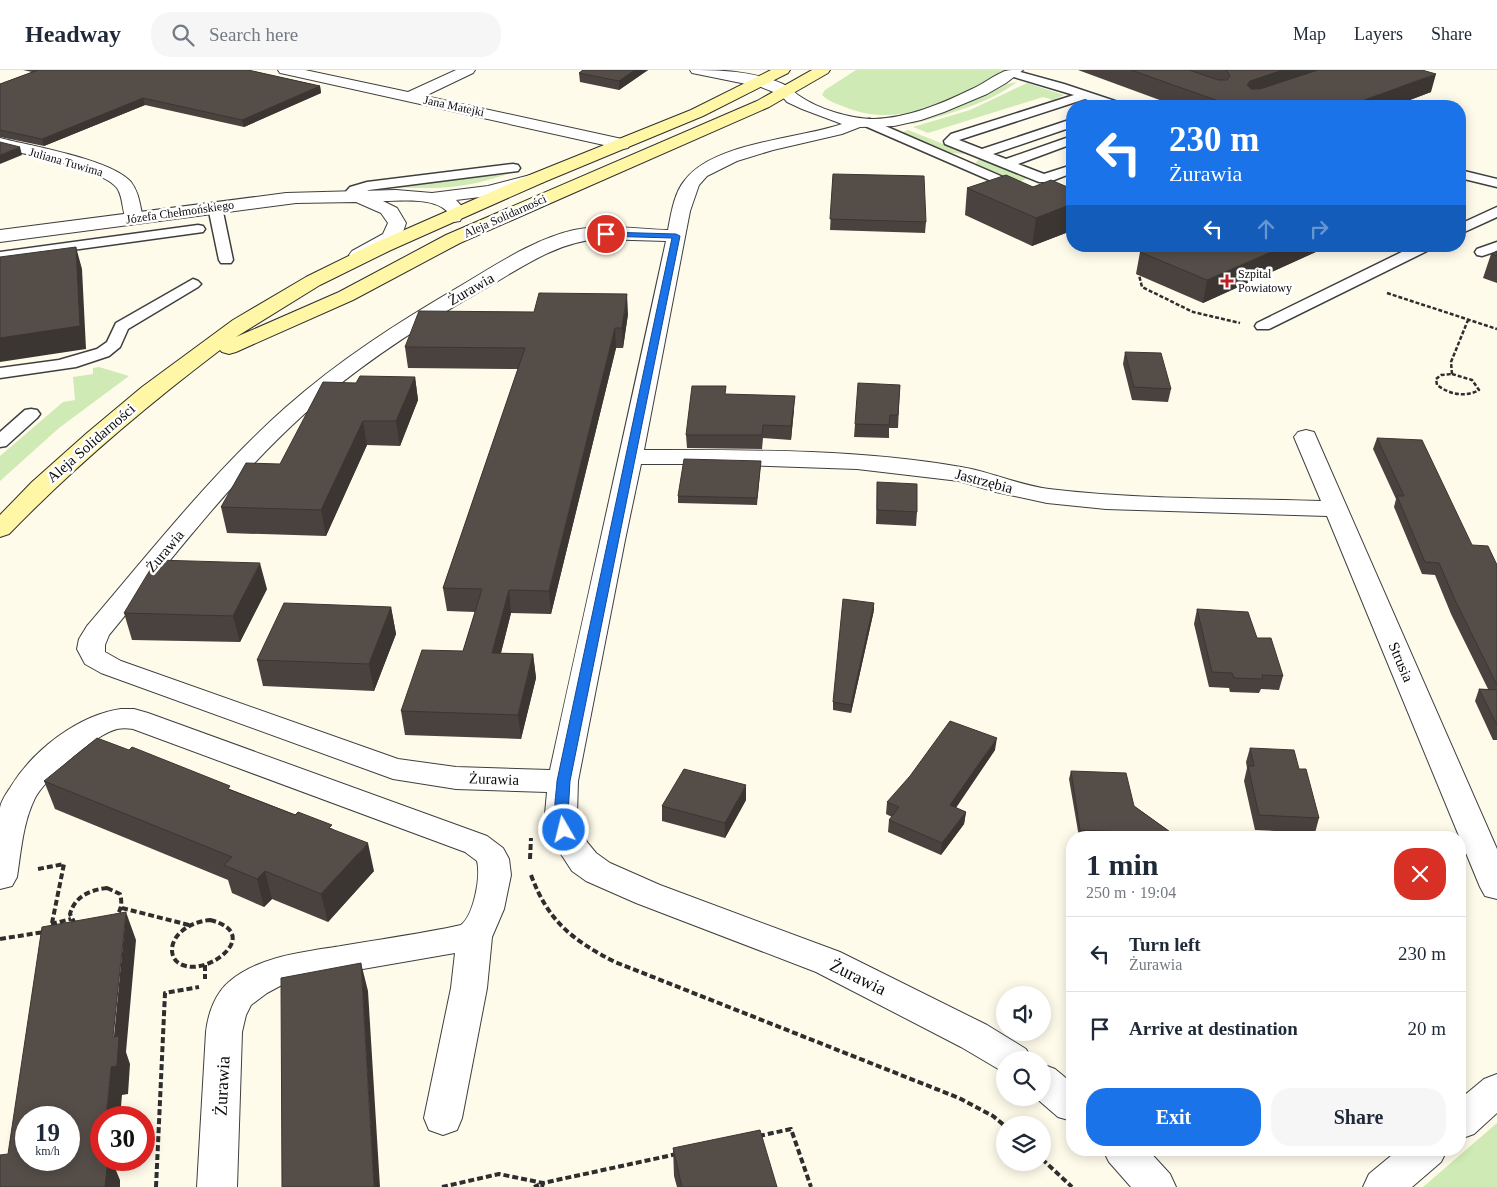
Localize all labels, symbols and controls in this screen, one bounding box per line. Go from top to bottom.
search box [151,12,501,57]
text: Headway [25,21,121,47]
icon: search [169,21,197,49]
text: Search here [209,24,298,45]
text: Map [1293,24,1326,44]
text: Layers [1354,24,1403,44]
text: Share [1431,24,1472,44]
street label: Jana Matejki [422,93,486,119]
icon: left [1086,120,1151,185]
text: 230 m [1169,120,1259,159]
street label: Juliana Tuwima [27,145,105,179]
text: Żurawia [1169,161,1242,186]
street label: Aleja Solidarności [462,191,549,240]
street label: Józefa Chełmońskiego [125,197,235,227]
pin [585,213,627,255]
icon: left [1199,215,1227,243]
icon: ahead [1252,215,1280,243]
icon: right [1305,215,1333,243]
icon: arrive [592,220,620,248]
place label: Szpital Powiatowy [1238,267,1292,295]
street label: Żurawia [445,269,497,308]
marker: Szpital Powiatowy [1220,274,1234,288]
street label: Aleja Solidarności [44,400,138,486]
street label: Jastrzębia [953,466,1015,496]
street label: Żurawia [143,526,187,575]
street label: Strusia [1385,640,1417,685]
street label: Żurawia [469,770,520,788]
position arrow [537,803,589,855]
text: 1 min [1086,848,1159,881]
button: close [1394,848,1446,900]
text: 250 m · 19:04 [1086,884,1176,901]
text: Turn left [1129,934,1201,955]
icon: left [1086,940,1114,968]
text: 230 m [1398,943,1446,964]
street label: Żurawia [827,955,889,999]
text: Żurawia [1129,956,1182,973]
map controls [996,986,1051,1171]
button: sound [996,986,1051,1041]
icon: arrive [1086,1015,1114,1043]
text: Arrive at destination [1129,1018,1298,1039]
text: 20 m [1407,1018,1446,1039]
button: search [996,1051,1051,1106]
street label: Żurawia [210,1056,234,1116]
button: Exit [1086,1088,1261,1146]
button: Share [1271,1088,1446,1146]
speed limit sign: 30 [90,1106,155,1171]
button: layers [996,1116,1051,1171]
text: 19 [35,1119,60,1146]
text: km/h [35,1144,60,1158]

